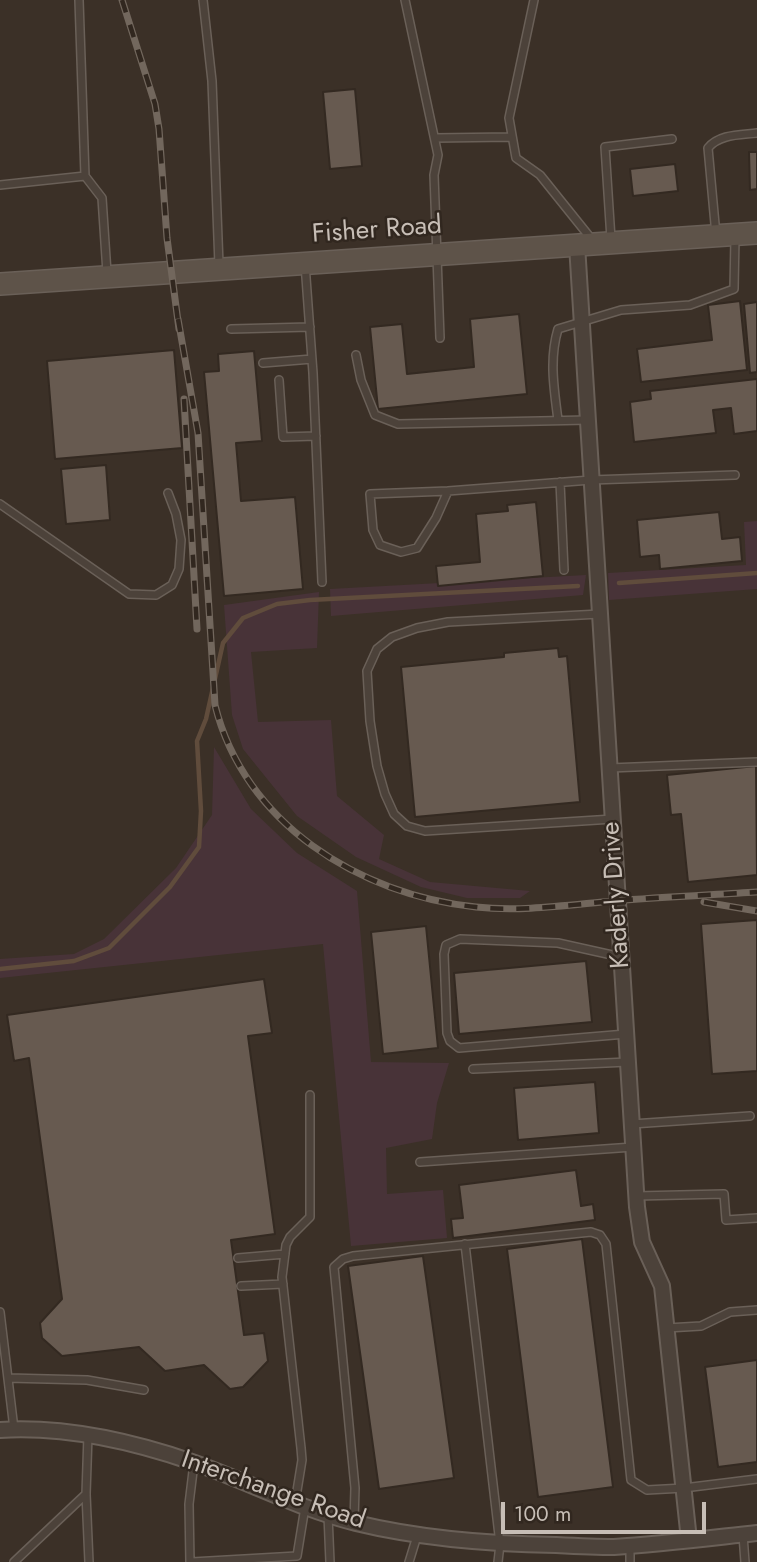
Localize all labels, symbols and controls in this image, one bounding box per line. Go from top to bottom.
street label: Fisher Road [311,211,443,251]
street label: Kaderly Drive [596,820,638,970]
street label: Interchange Road [177,1445,369,1537]
scale bar [505,1488,710,1532]
text: 100 m [514,1499,571,1529]

